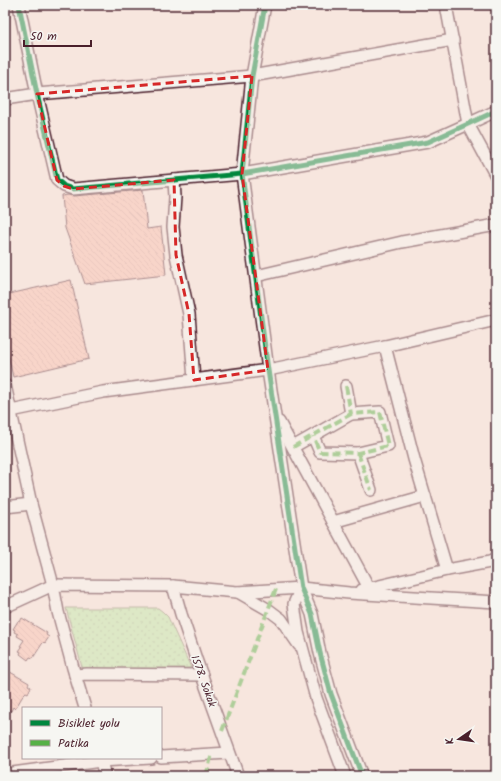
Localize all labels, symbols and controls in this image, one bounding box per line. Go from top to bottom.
scale bar [24,22,91,48]
text: 50 m [30,27,57,46]
street label: 1578. Sokak [185,653,221,711]
legend [22,707,162,759]
text: Bisiklet yolu [58,714,120,733]
north arrow [439,719,479,759]
text: Patika [58,734,89,753]
text: K [441,735,460,746]

